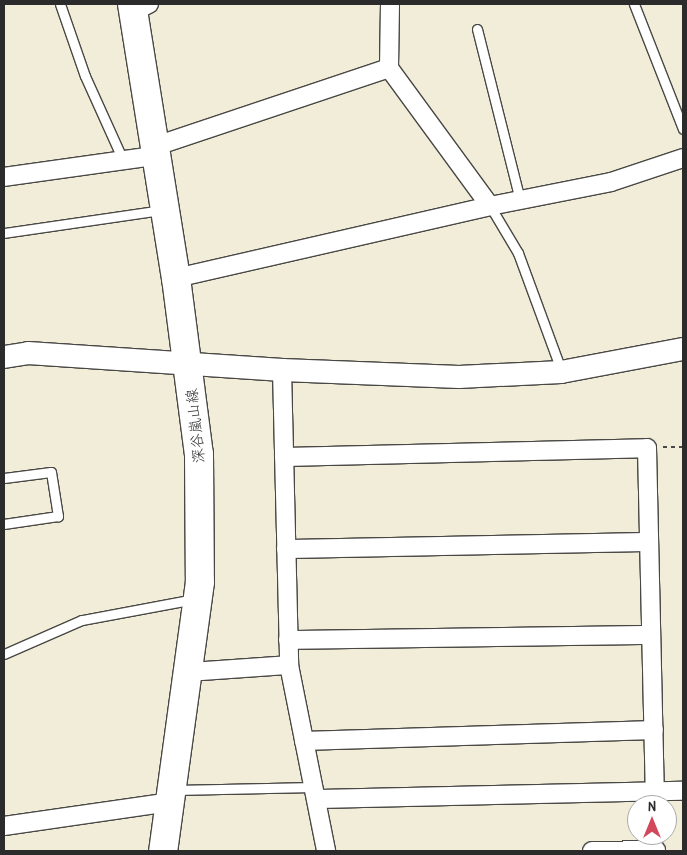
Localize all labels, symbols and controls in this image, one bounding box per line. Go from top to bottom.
street label: 深谷嵐山線 [182,388,208,464]
north arrow [627,795,677,845]
text: N [648,796,656,815]

